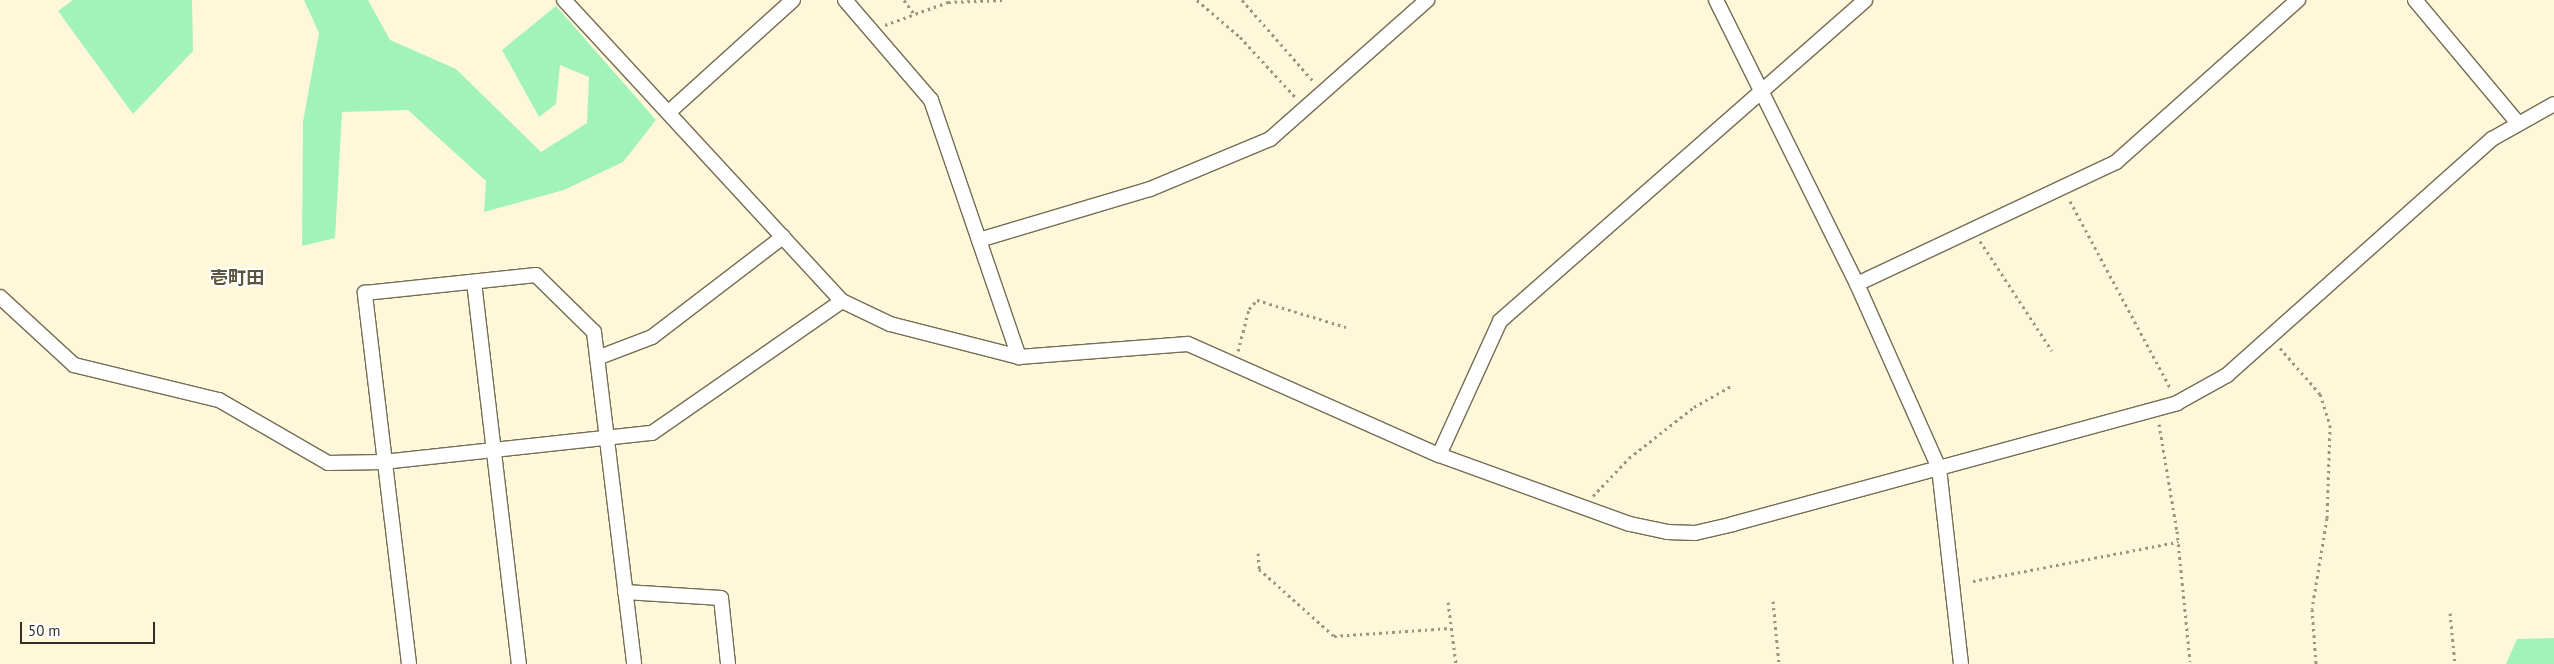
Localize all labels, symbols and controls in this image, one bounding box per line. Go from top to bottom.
district label: 壱町田 [210,267,264,289]
scale bar [22,612,158,644]
text: 50 m [28,621,61,640]

